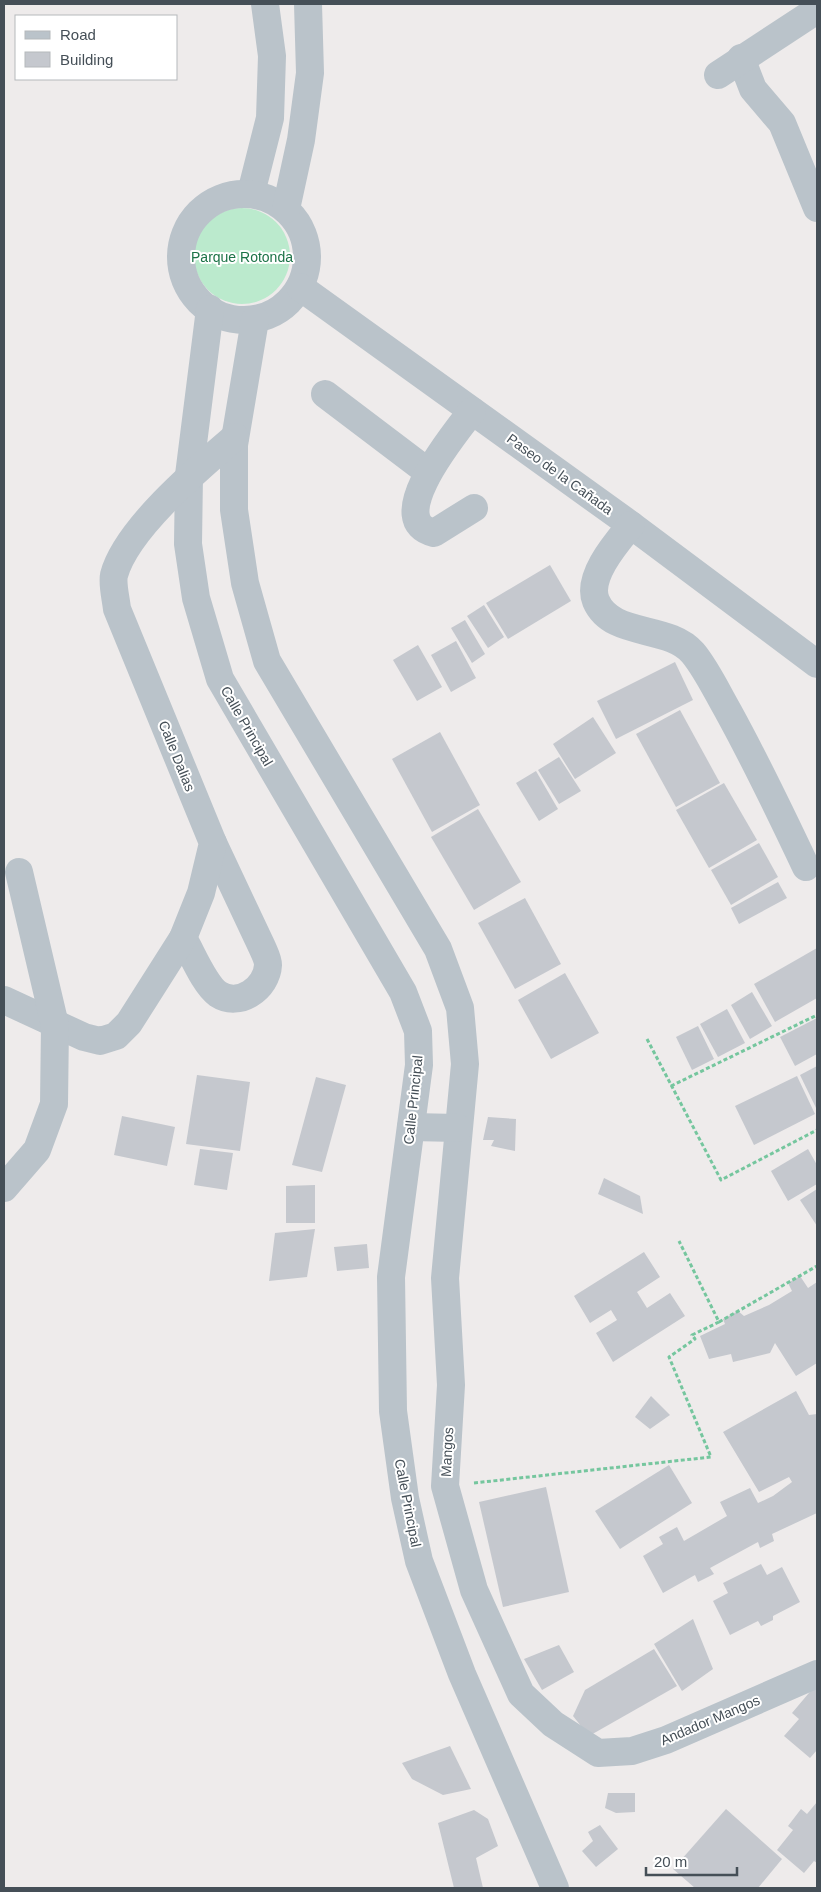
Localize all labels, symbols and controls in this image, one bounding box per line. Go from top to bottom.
legend [15,15,178,80]
text: Road [60,26,96,43]
text: Building [60,51,113,68]
park label: Parque Rotonda [191,249,293,265]
street label: Paseo de la Cañada [504,430,616,518]
street label: Calle Principal [218,683,276,769]
street label: Calle Dalias [156,718,198,794]
street label: Calle Principal [400,1055,426,1145]
street label: Mangos [438,1427,456,1477]
street label: Calle Principal [392,1458,424,1548]
street label: Andador Mangos [658,1692,762,1748]
scale bar [646,1844,737,1876]
text: 20 m [654,1853,687,1870]

